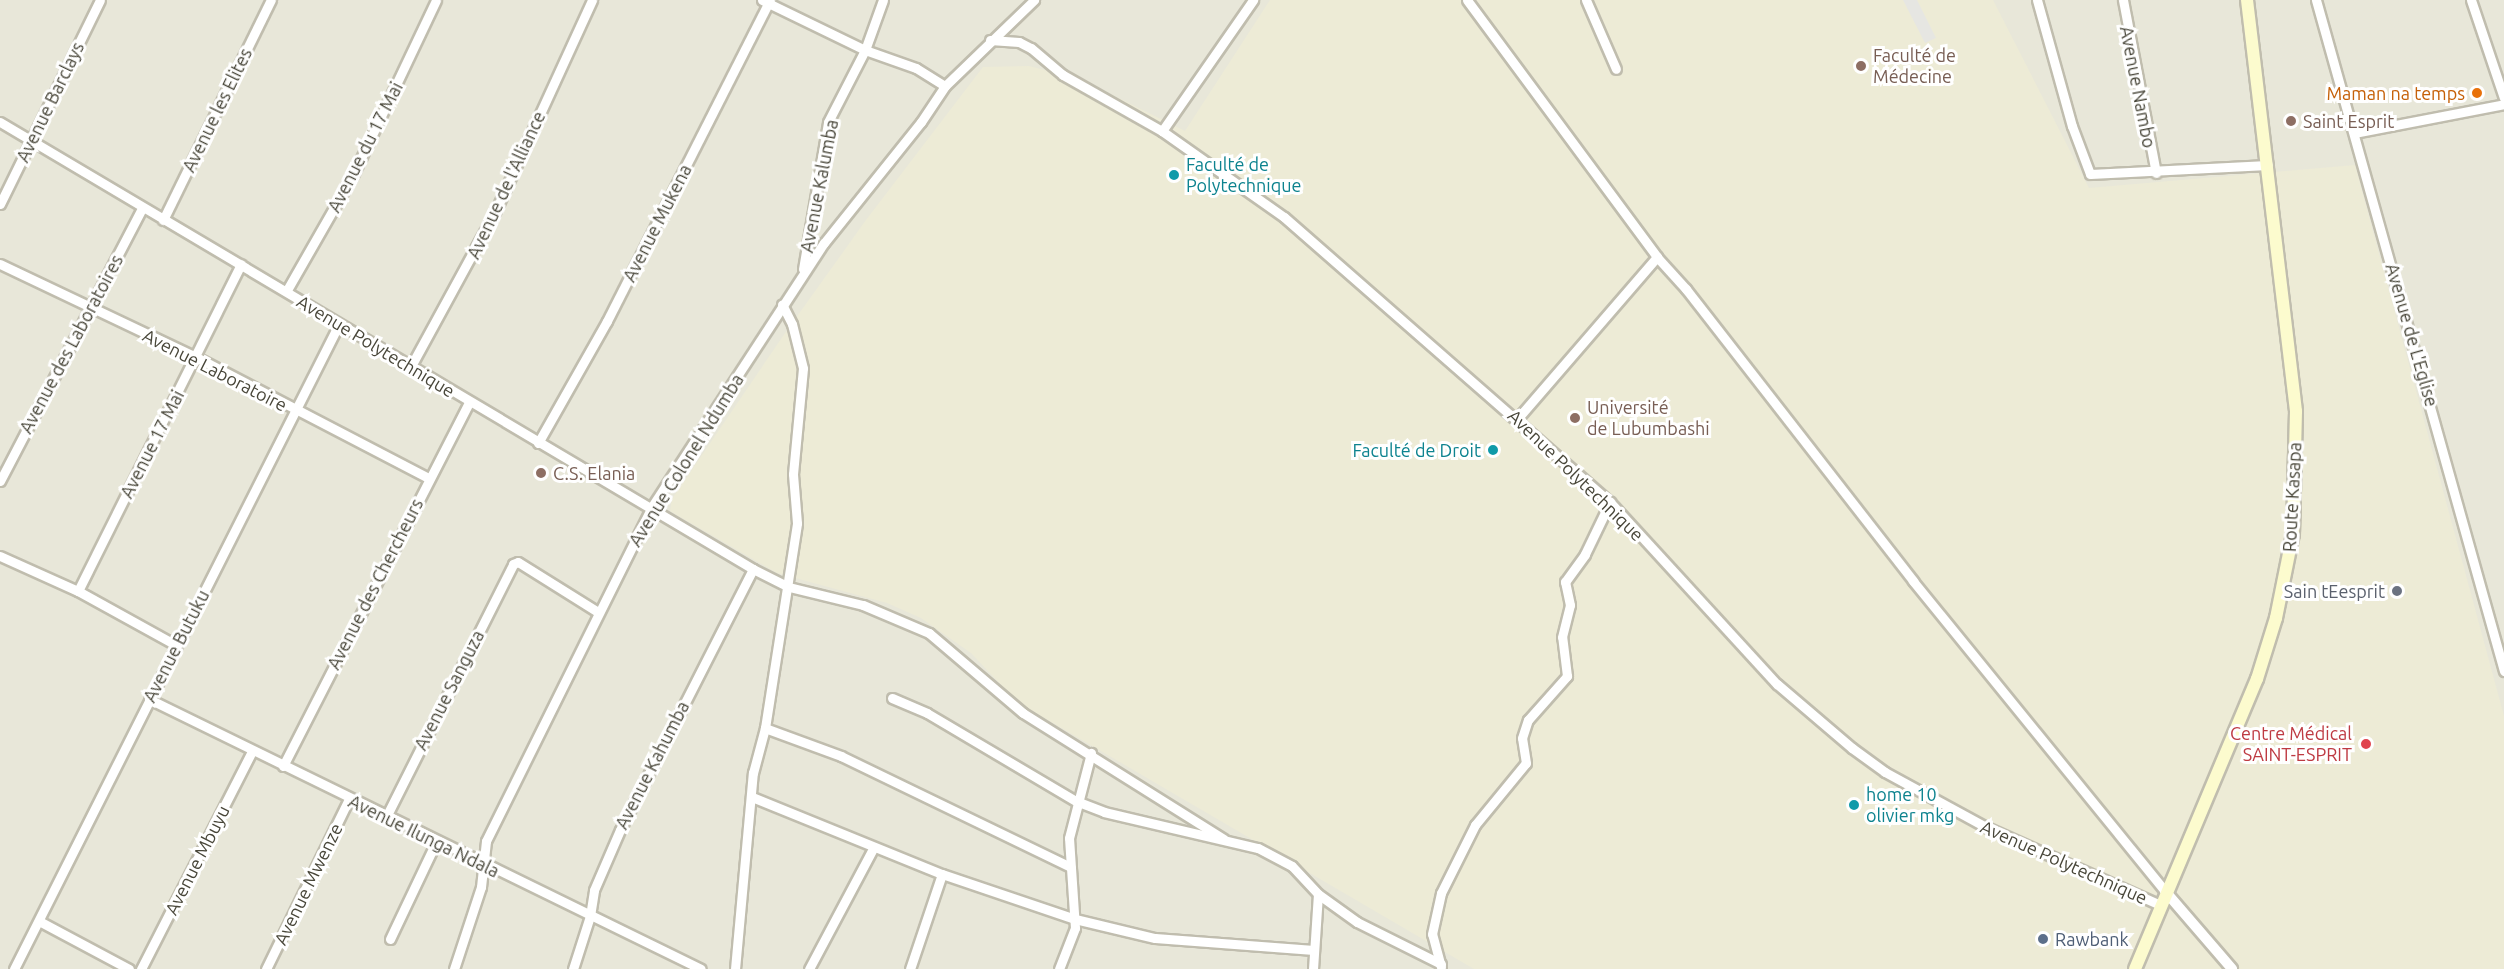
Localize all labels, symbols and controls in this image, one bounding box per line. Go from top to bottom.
street label: Avenue Nambo [2116,24,2160,150]
street label: Avenue Barclays [12,38,88,166]
street label: Avenue les Elites [178,44,256,176]
place label: Faculté de Médecine [1873,45,1956,88]
marker: Faculté de Médecine [1854,59,1868,73]
street label: Avenue du 17 Mai [323,78,407,216]
place label: Maman na temps [2326,82,2465,104]
marker: Maman na temps [2470,86,2484,100]
street label: Avenue de l'Alliance [462,108,550,262]
place label: Saint Esprit [2303,110,2394,132]
marker: Saint Esprit [2284,114,2298,128]
street label: Avenue Kalumba [795,118,843,254]
place label: Faculté de Polytechnique [1186,154,1301,196]
street label: Avenue Mukena [618,161,696,285]
marker: Faculté de Polytechnique [1167,168,1181,182]
street label: Avenue des Laboratoires [15,251,127,437]
street label: Avenue de L'Eglise [2381,261,2443,409]
street label: Avenue Polytechnique [293,290,459,402]
street label: Avenue Laboratoire [139,324,291,416]
street label: Avenue Colonel Ndumba [624,370,748,550]
street label: Avenue 17 Mai [115,386,189,502]
place label: Université de Lubumbashi [1587,397,1710,440]
street label: Avenue Polytechnique [1504,405,1648,545]
marker: Université de Lubumbashi [1568,411,1582,425]
place label: Faculté de Droit [1352,439,1481,461]
street label: Route Kasapa [2278,441,2306,553]
marker: Faculté de Droit [1486,443,1500,457]
place label: C.S. Elania [553,462,635,484]
marker: C.S. Elania [534,466,548,480]
street label: Avenue des Chercheurs [323,495,427,673]
place label: Sain tEesprit [2284,580,2385,602]
marker: Sain tEesprit [2390,584,2404,598]
street label: Avenue Butuku [138,586,214,706]
street label: Avenue Sanguza [409,626,489,754]
street label: Avenue Kahumba [610,697,694,833]
place label: Centre Médical SAINT-ESPRIT [2230,723,2352,766]
marker: Centre Médical SAINT-ESPRIT [2357,735,2375,753]
place label: home 10 olivier mkg [1866,784,1954,826]
street label: Avenue Ilunga Ndala [345,790,503,882]
marker: home 10 olivier mkg [1847,798,1861,812]
street label: Avenue Mbuyu [160,802,234,918]
street label: Avenue Polytechnique [1977,815,2151,909]
street label: Avenue Mwenze [269,820,347,948]
place label: Rawbank [2055,928,2129,950]
marker: Rawbank [2036,932,2050,946]

